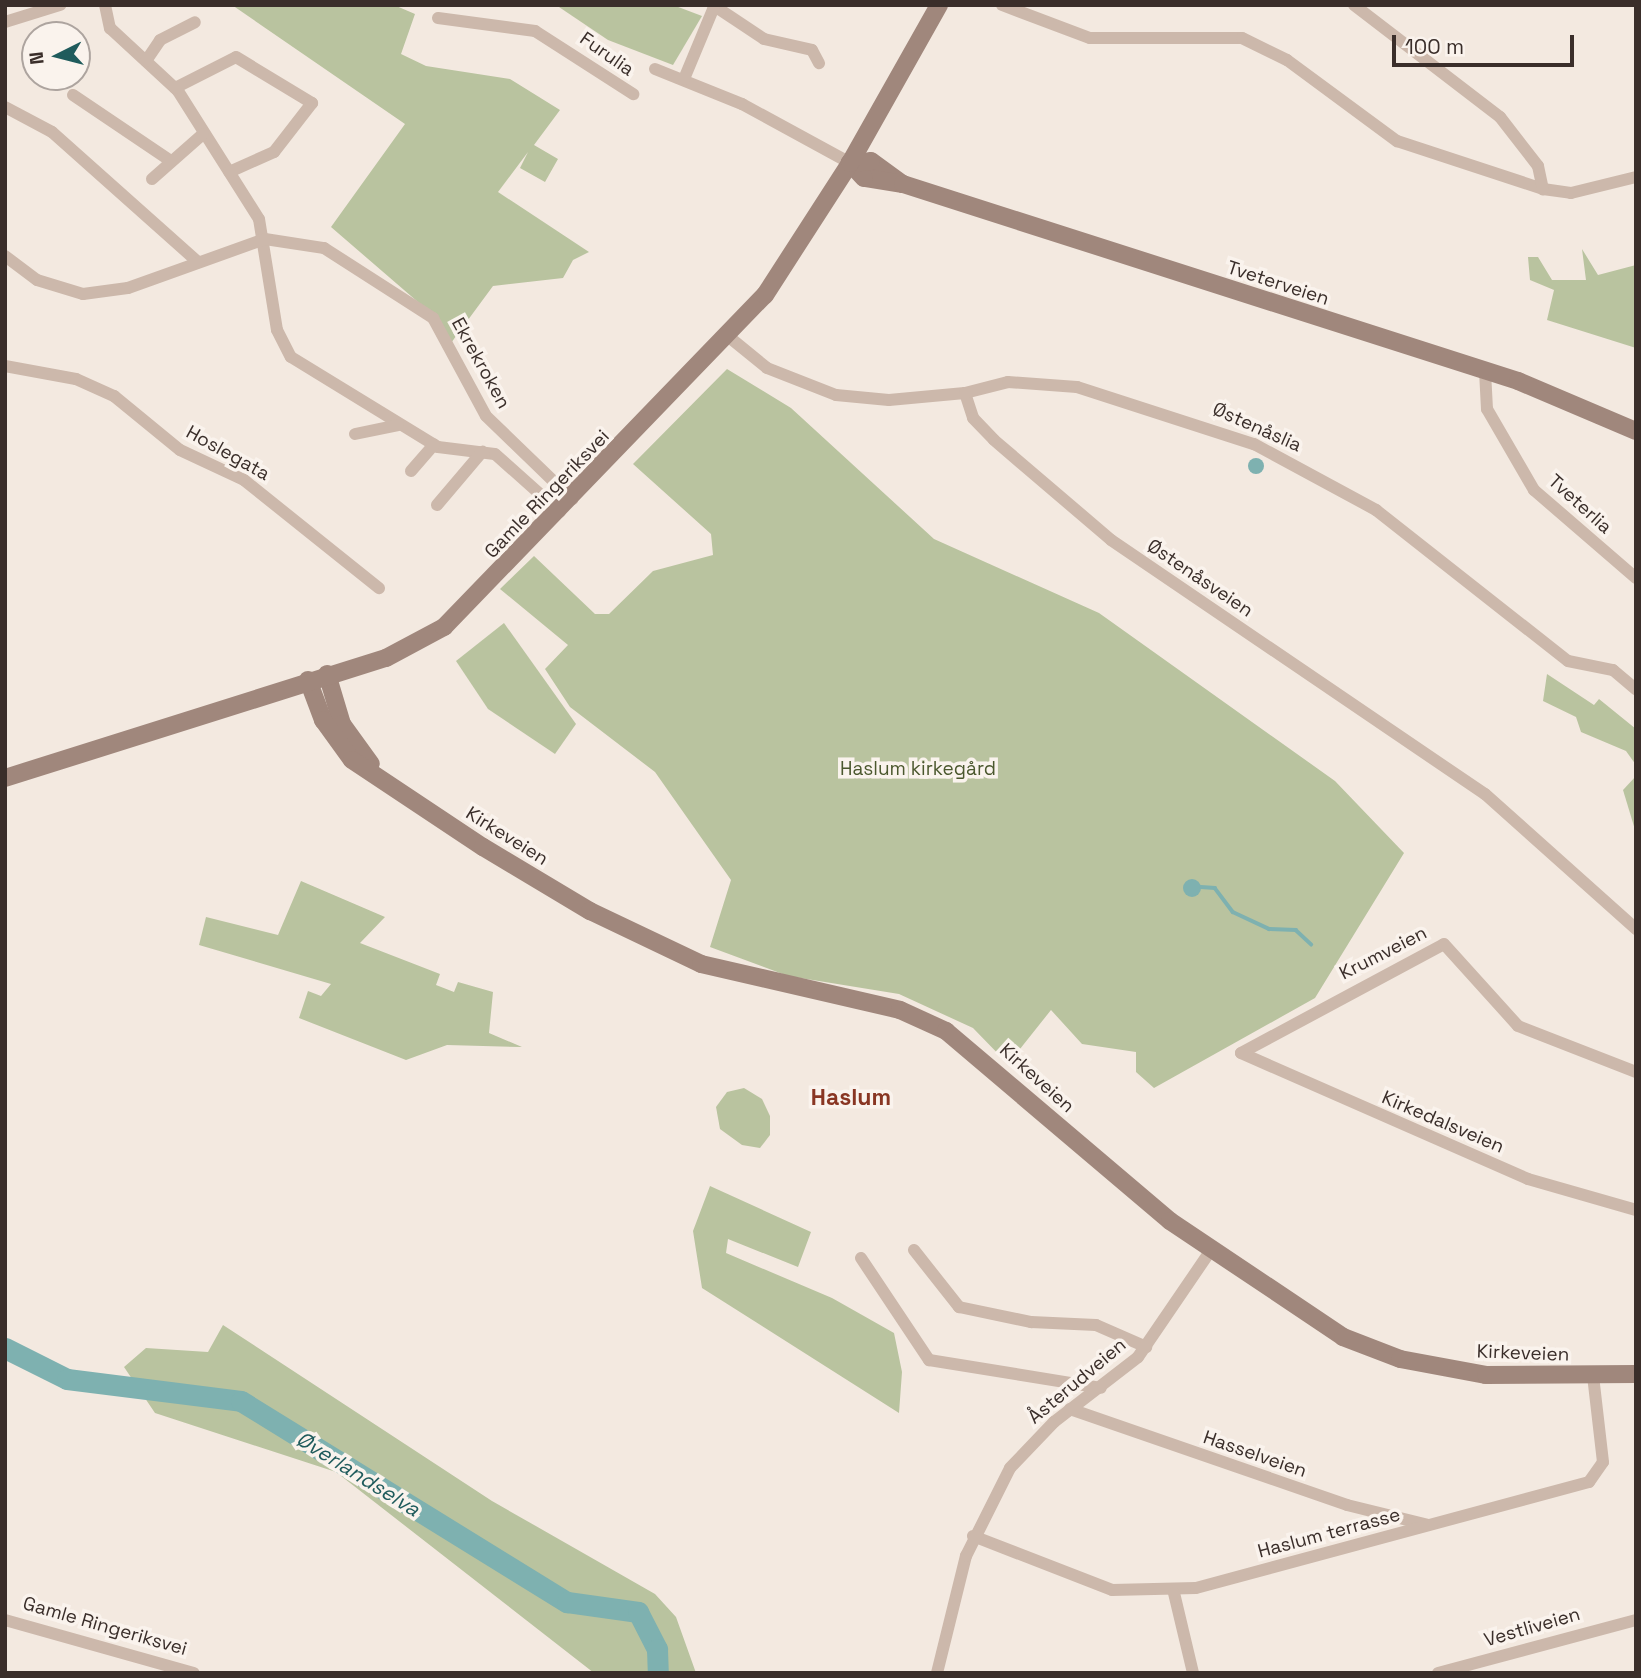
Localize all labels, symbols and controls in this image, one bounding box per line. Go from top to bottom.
north arrow [21,21,91,91]
scale bar [1396,21,1578,65]
street label: Furulia [576,27,638,81]
text: 100 m [1405,33,1464,60]
text: N [24,50,50,66]
street label: Tveterveien [1224,256,1332,310]
street label: Ekrekroken [447,314,515,412]
street label: Østenåslia [1209,397,1305,457]
street label: Hoslegata [182,421,274,485]
street label: Gamle Ringeriksvei [480,425,614,563]
street label: Tveterlia [1544,470,1616,538]
street label: Østenåsveien [1143,534,1257,622]
park label: Haslum kirkegård [840,758,996,780]
street label: Kirkeveien [462,802,552,870]
street label: Krumveien [1335,921,1431,985]
street label: Kirkeveien [995,1039,1079,1117]
district label: Haslum [811,1083,891,1111]
street label: Kirkedalsveien [1378,1086,1508,1158]
street label: Åsterudveien [1023,1333,1131,1429]
street label: Kirkeveien [1476,1340,1570,1366]
water label: Øverlandselva [292,1426,424,1522]
street label: Hasselveien [1200,1426,1310,1482]
street label: Haslum terrasse [1255,1503,1403,1563]
street label: Gamle Ringeriksvei [20,1592,190,1660]
street label: Vestliveien [1481,1602,1583,1652]

